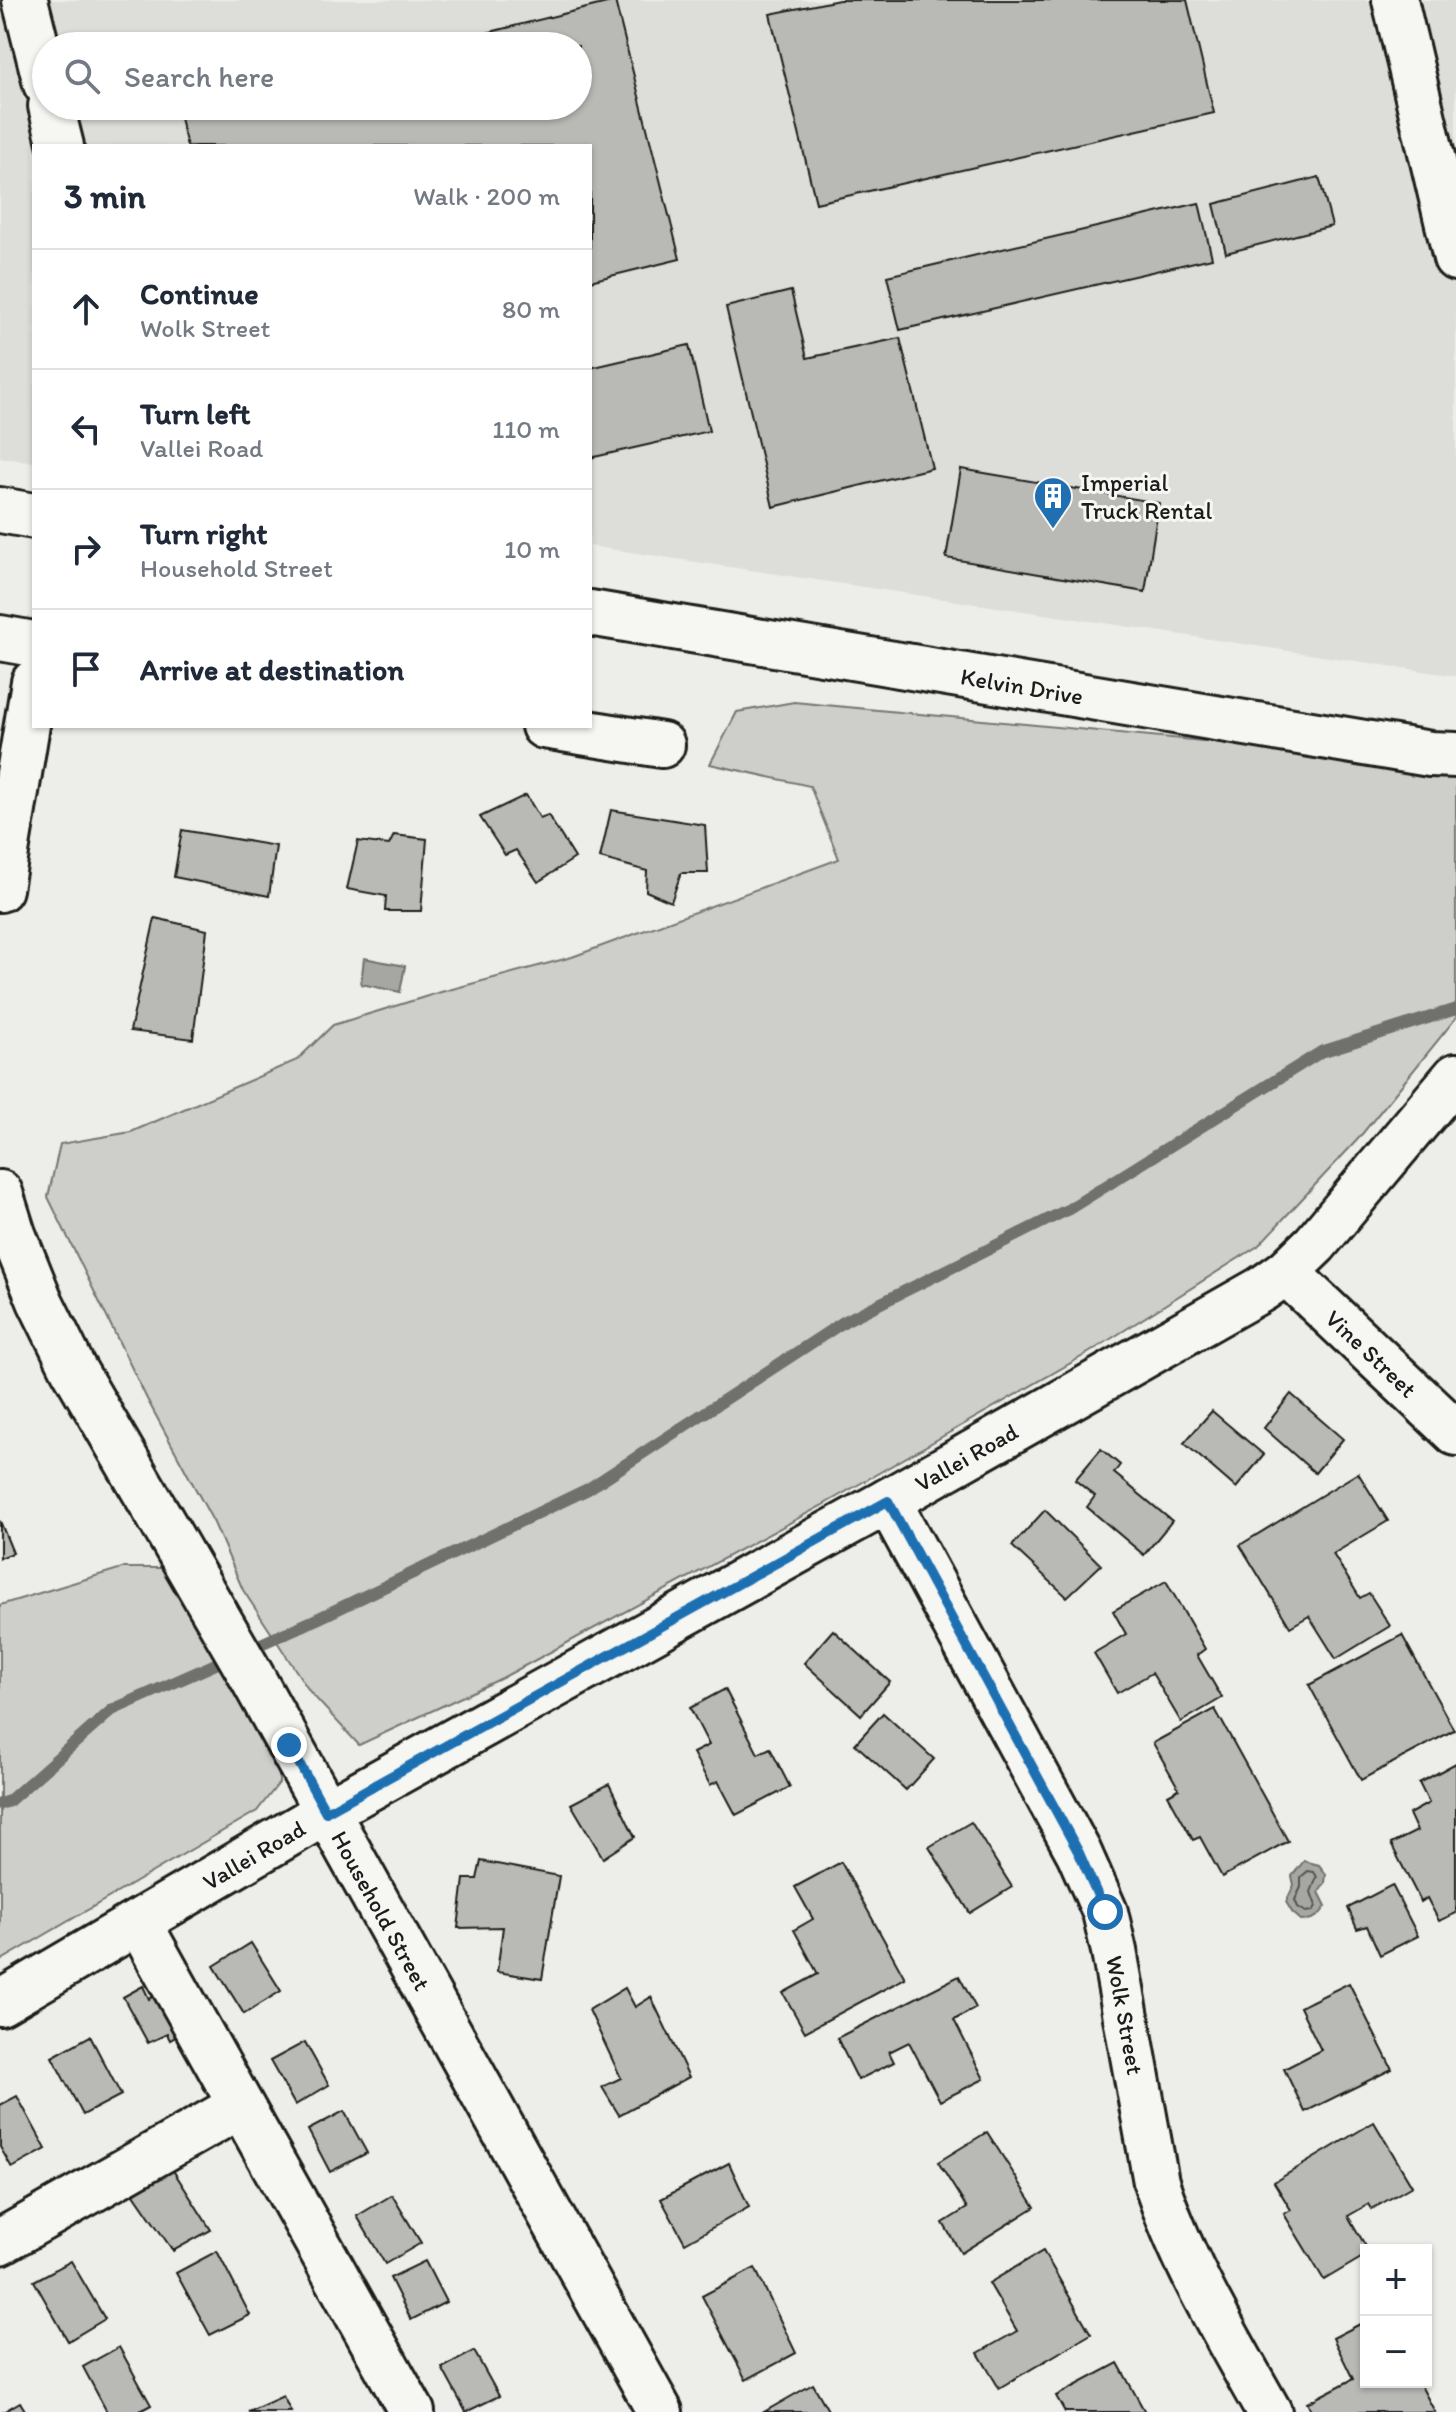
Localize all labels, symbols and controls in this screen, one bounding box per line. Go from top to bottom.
search box [32,32,592,120]
icon: search [60,54,104,98]
text: Search here [124,58,274,95]
text: 3 min [64,176,146,217]
text: Walk · 200 m [413,180,560,212]
text: Continue [140,275,259,312]
icon: ahead [64,287,108,331]
text: 80 m [502,293,560,325]
text: Wolk Street [140,312,270,344]
text: Turn left [140,395,251,432]
icon: left [64,407,108,451]
text: 110 m [492,413,560,445]
text: Vallei Road [140,432,263,464]
place label: Imperial Truck Rental [1081,468,1213,525]
building icon: Imperial Truck Rental [1032,475,1074,530]
text: Turn right [140,515,268,552]
icon: right [64,527,108,571]
text: 10 m [504,533,560,565]
text: Household Street [140,552,333,584]
icon: arrive [64,647,108,691]
text: Arrive at destination [140,651,404,688]
street label: Kelvin Drive [958,661,1085,710]
street label: Vine Street [1320,1303,1423,1403]
street label: Vallei Road [909,1416,1023,1497]
route end [271,1727,307,1763]
street label: Vallei Road [197,1813,310,1896]
street label: Household Street [326,1825,437,1995]
route start [1087,1894,1123,1930]
street label: Wolk Street [1101,1953,1151,2077]
map controls [1360,2244,1432,2388]
button: + [1360,2244,1432,2316]
button: − [1360,2316,1432,2388]

